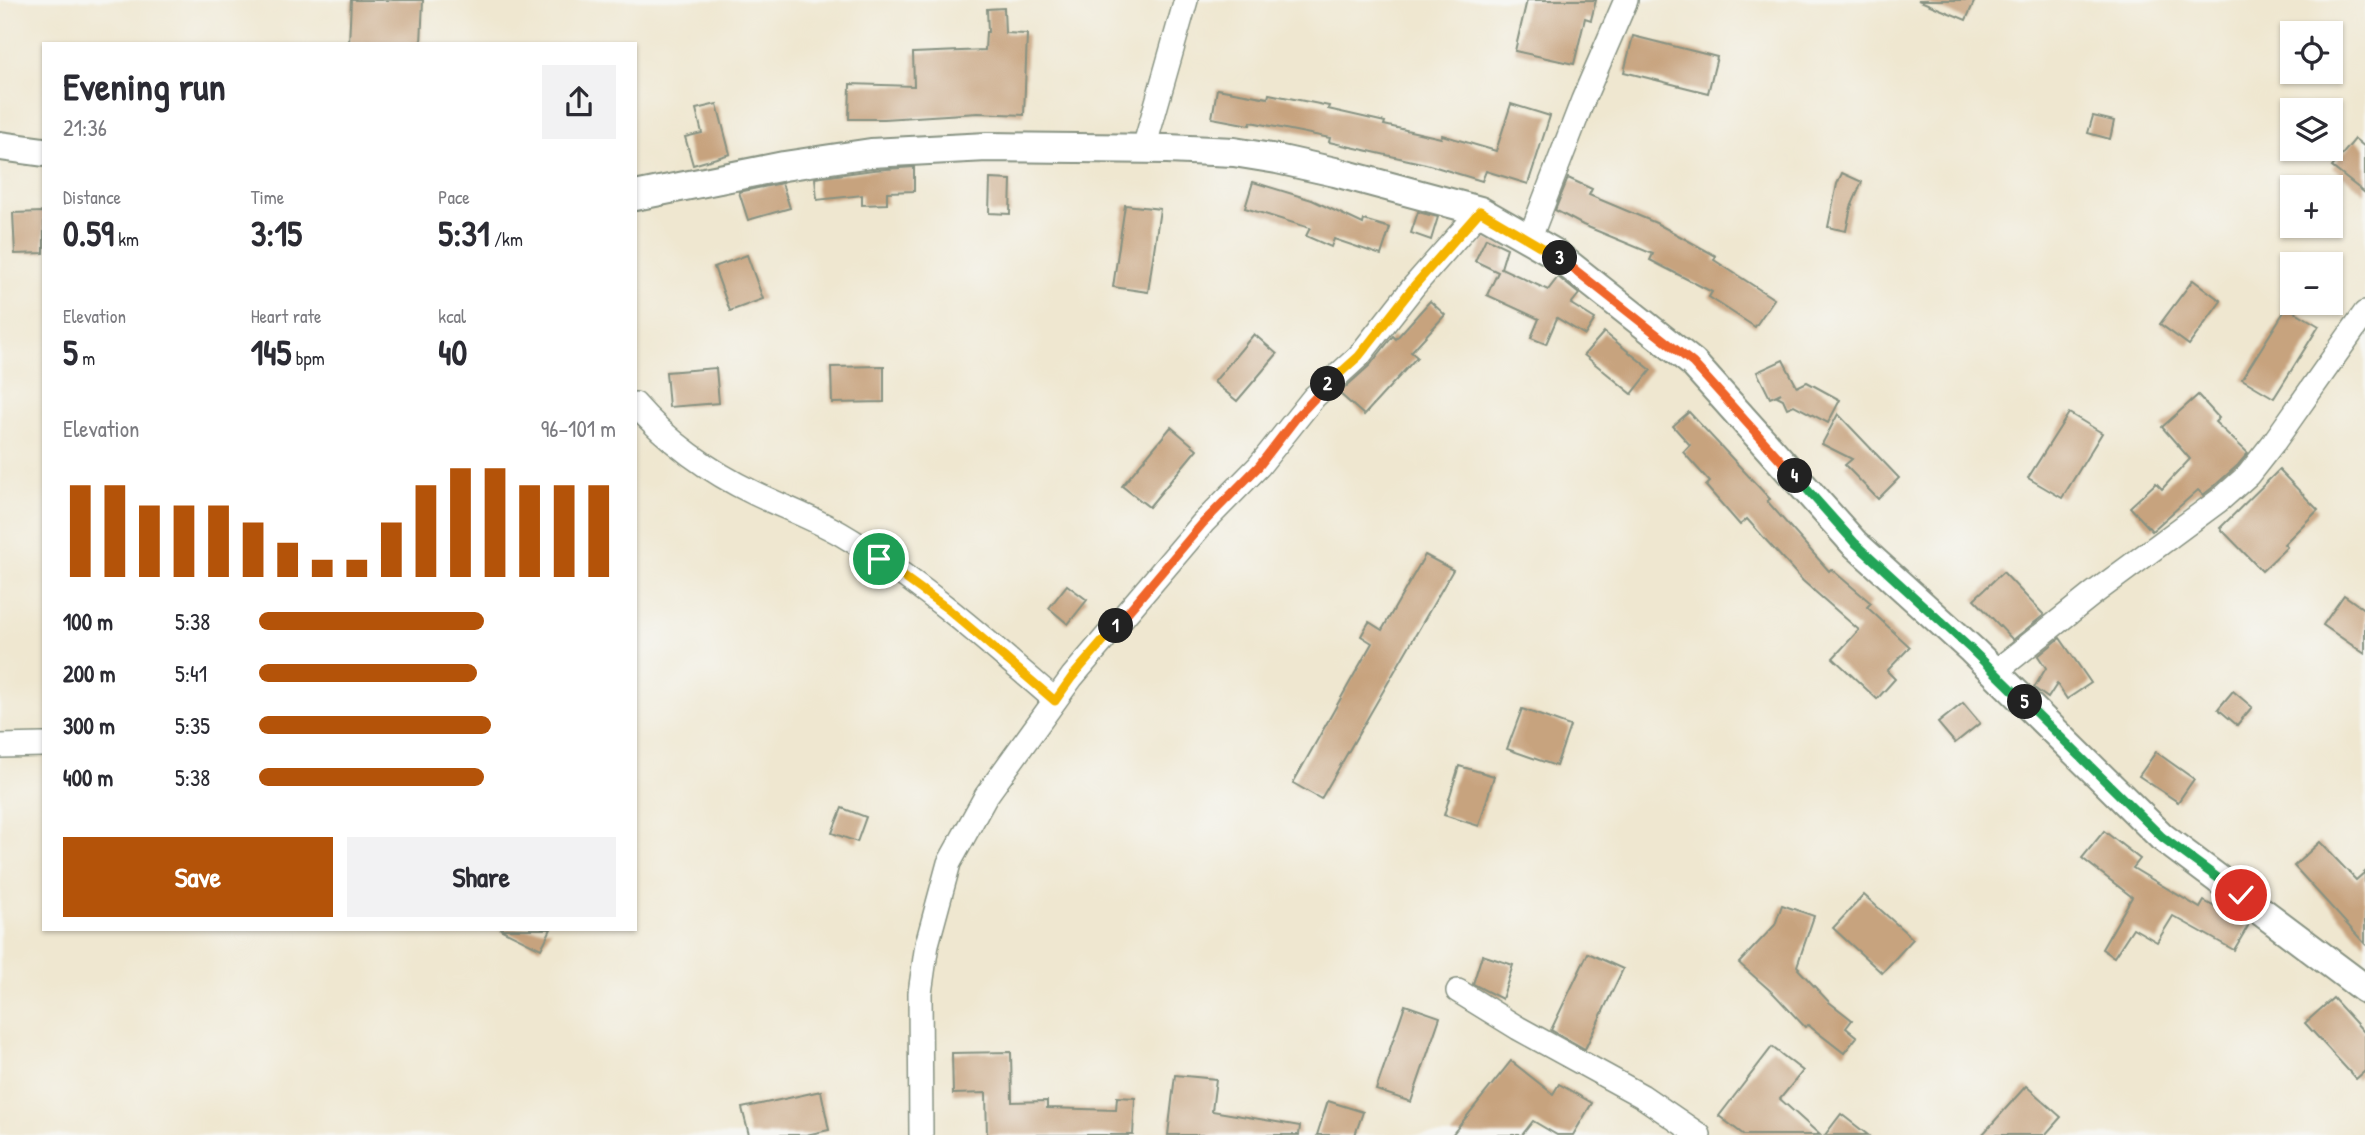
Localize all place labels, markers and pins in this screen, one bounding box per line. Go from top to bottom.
pin: 3 [1542,240,1578,276]
pin: 2 [1310,366,1346,402]
pin: 4 [1778,458,1812,494]
pin [849,529,909,589]
pin: 1 [1098,608,1134,644]
pin: 5 [2008,684,2042,720]
pin [2211,865,2271,925]

